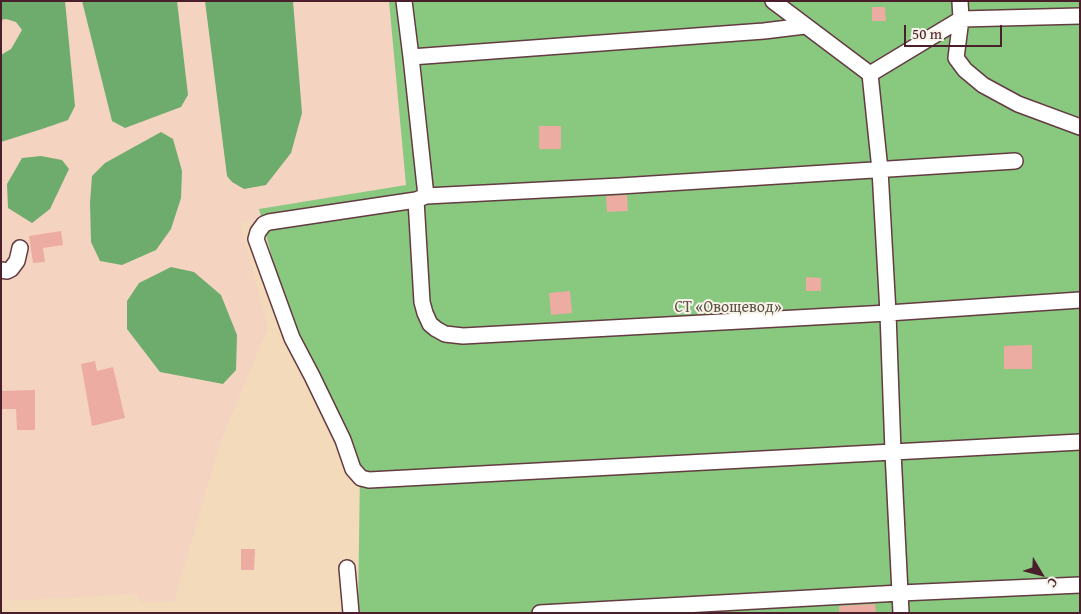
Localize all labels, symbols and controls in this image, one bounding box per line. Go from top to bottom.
scale bar [906,15,1004,47]
text: 50 m [912,23,942,44]
park label: СТ «Овощевод» [674,298,782,318]
north arrow [1016,549,1066,599]
text: С [1043,574,1063,592]

